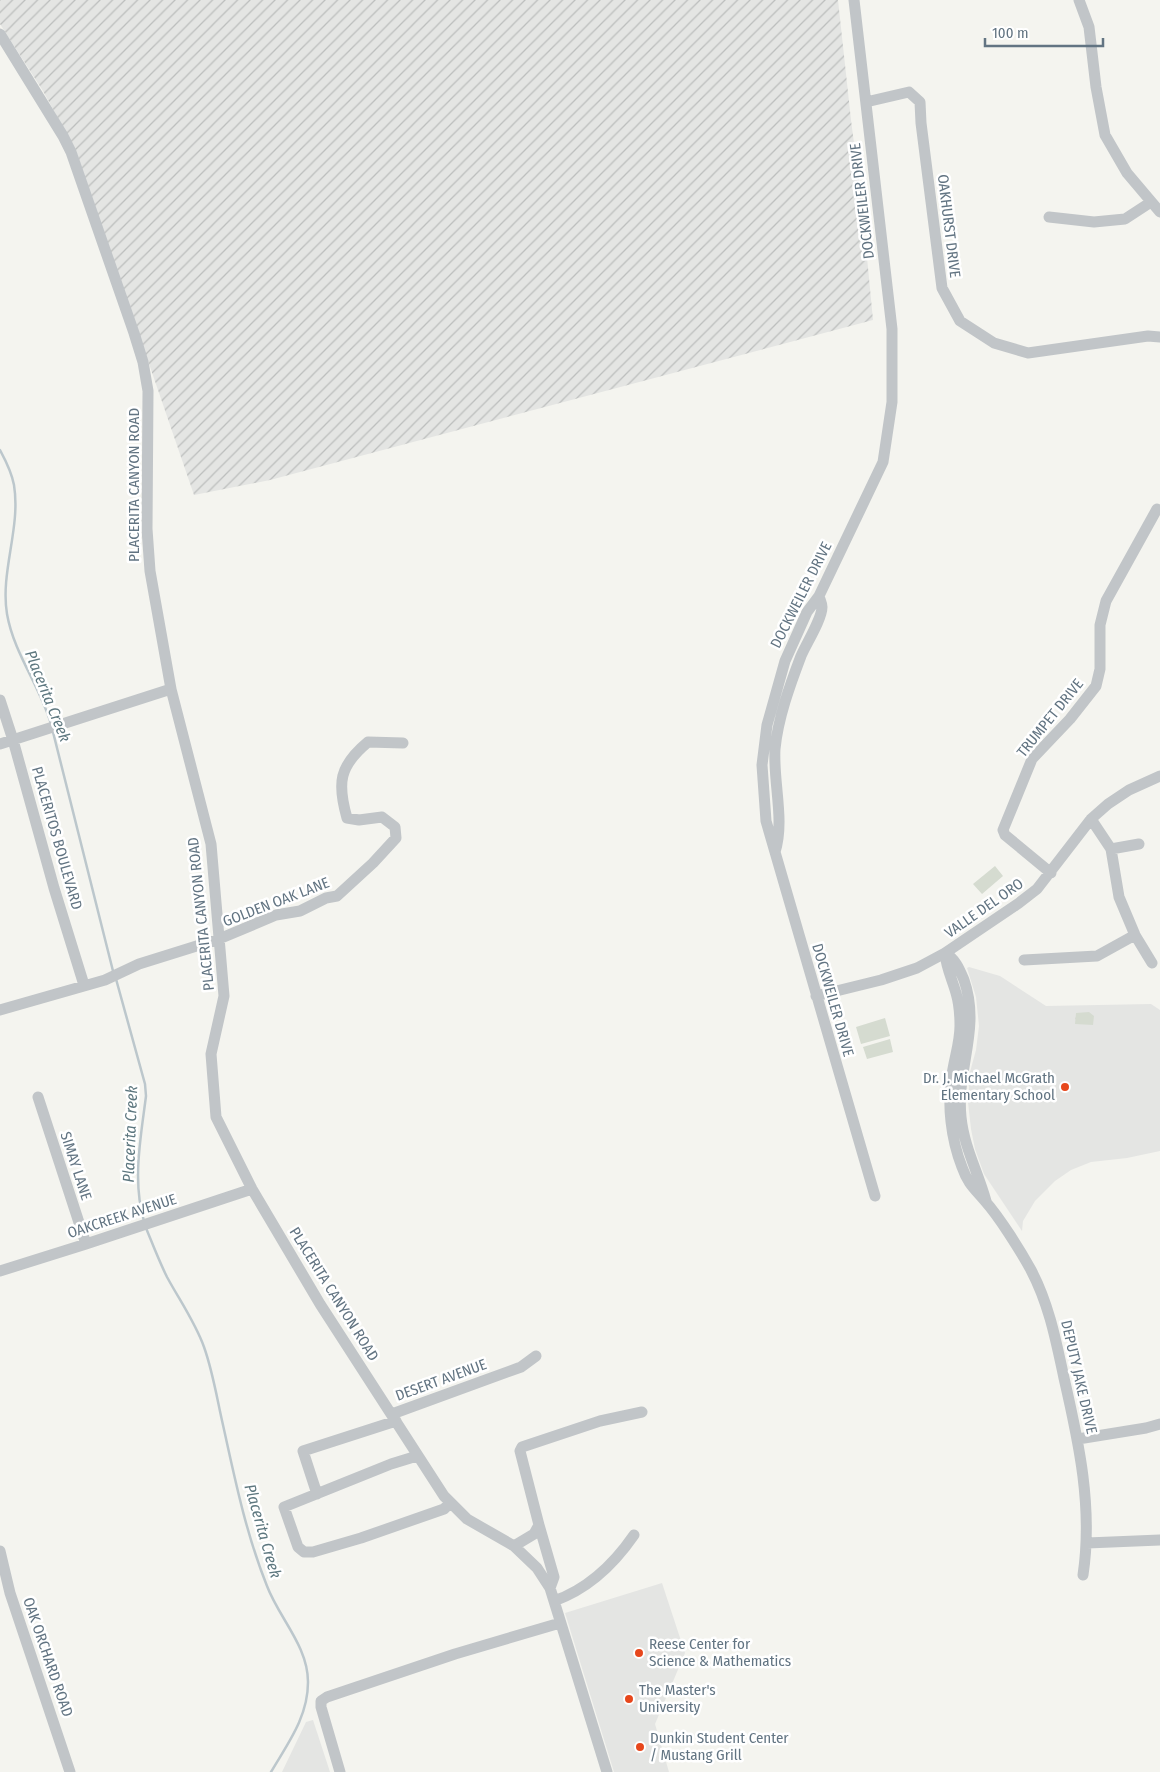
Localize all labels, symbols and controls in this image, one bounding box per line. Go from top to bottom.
scale bar [985,15,1102,47]
text: 100 m [992,24,1029,42]
street label: DOCKWEILER DRIVE [846,142,878,260]
street label: OAKHURST DRIVE [934,173,964,279]
street label: PLACERITA CANYON ROAD [125,408,143,562]
street label: DOCKWEILER DRIVE [766,539,836,651]
water label: Placerita Creek [21,647,75,745]
street label: TRUMPET DRIVE [1013,675,1087,761]
street label: PLACERITOS BOULEVARD [28,764,86,912]
street label: PLACERITA CANYON ROAD [184,836,218,992]
street label: GOLDEN OAK LANE [220,873,332,931]
street label: VALLE DEL ORO [941,874,1027,942]
street label: DOCKWEILER DRIVE [808,941,858,1059]
place label: Dr. J. Michael McGrath Elementary School [923,1069,1055,1104]
marker: Dr. J. Michael McGrath Elementary School [1059,1081,1071,1093]
water label: Placerita Creek [119,1085,141,1183]
street label: SIMAY LANE [56,1130,96,1202]
street label: OAKCREEK AVENUE [65,1190,179,1242]
street label: PLACERITA CANYON ROAD [286,1224,382,1364]
street label: DEPUTY JAKE DRIVE [1057,1318,1101,1436]
street label: DESERT AVENUE [393,1355,489,1405]
water label: Placerita Creek [241,1482,286,1580]
street label: OAK ORCHARD ROAD [19,1595,77,1719]
place label: Reese Center for Science & Mathematics [649,1635,791,1670]
marker: Reese Center for Science & Mathematics [633,1647,645,1659]
place label: The Master's University [639,1681,716,1716]
marker: The Master's University [623,1693,635,1705]
place label: Dunkin Student Center / Mustang Grill [650,1729,789,1764]
marker: Dunkin Student Center / Mustang Grill [634,1741,646,1753]

